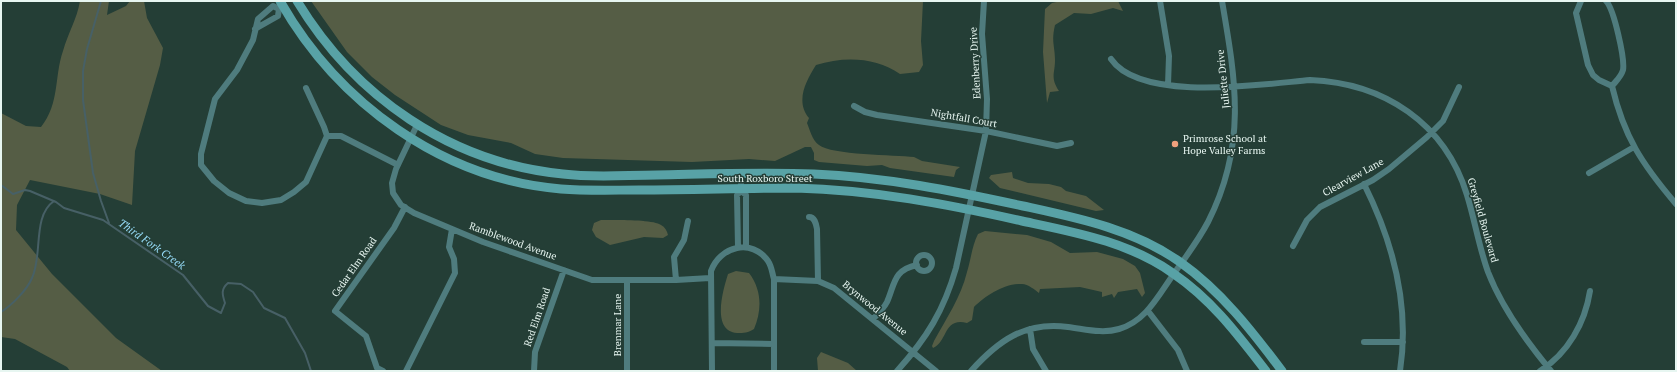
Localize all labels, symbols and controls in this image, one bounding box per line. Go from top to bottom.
street label: Edenberry Drive [967,27,983,99]
street label: Juliette Drive [1213,49,1233,109]
street label: Nightfall Court [930,106,998,130]
place label: Primrose School at Hope Valley Farms [1183,132,1267,157]
marker: Primrose School at Hope Valley Farms [1170,139,1180,149]
street label: Clearview Lane [1320,155,1386,199]
street label: South Roxboro Street [718,172,813,185]
street label: Greyfield Boulevard [1465,176,1501,264]
water label: Third Fork Creek [116,216,189,273]
street label: Ramblewood Avenue [467,219,559,263]
street label: Cedar Elm Road [329,234,380,300]
street label: Brynwood Avenue [840,278,910,338]
street label: Red Elm Road [521,285,553,348]
street label: Brenmar Lane [611,294,624,356]

